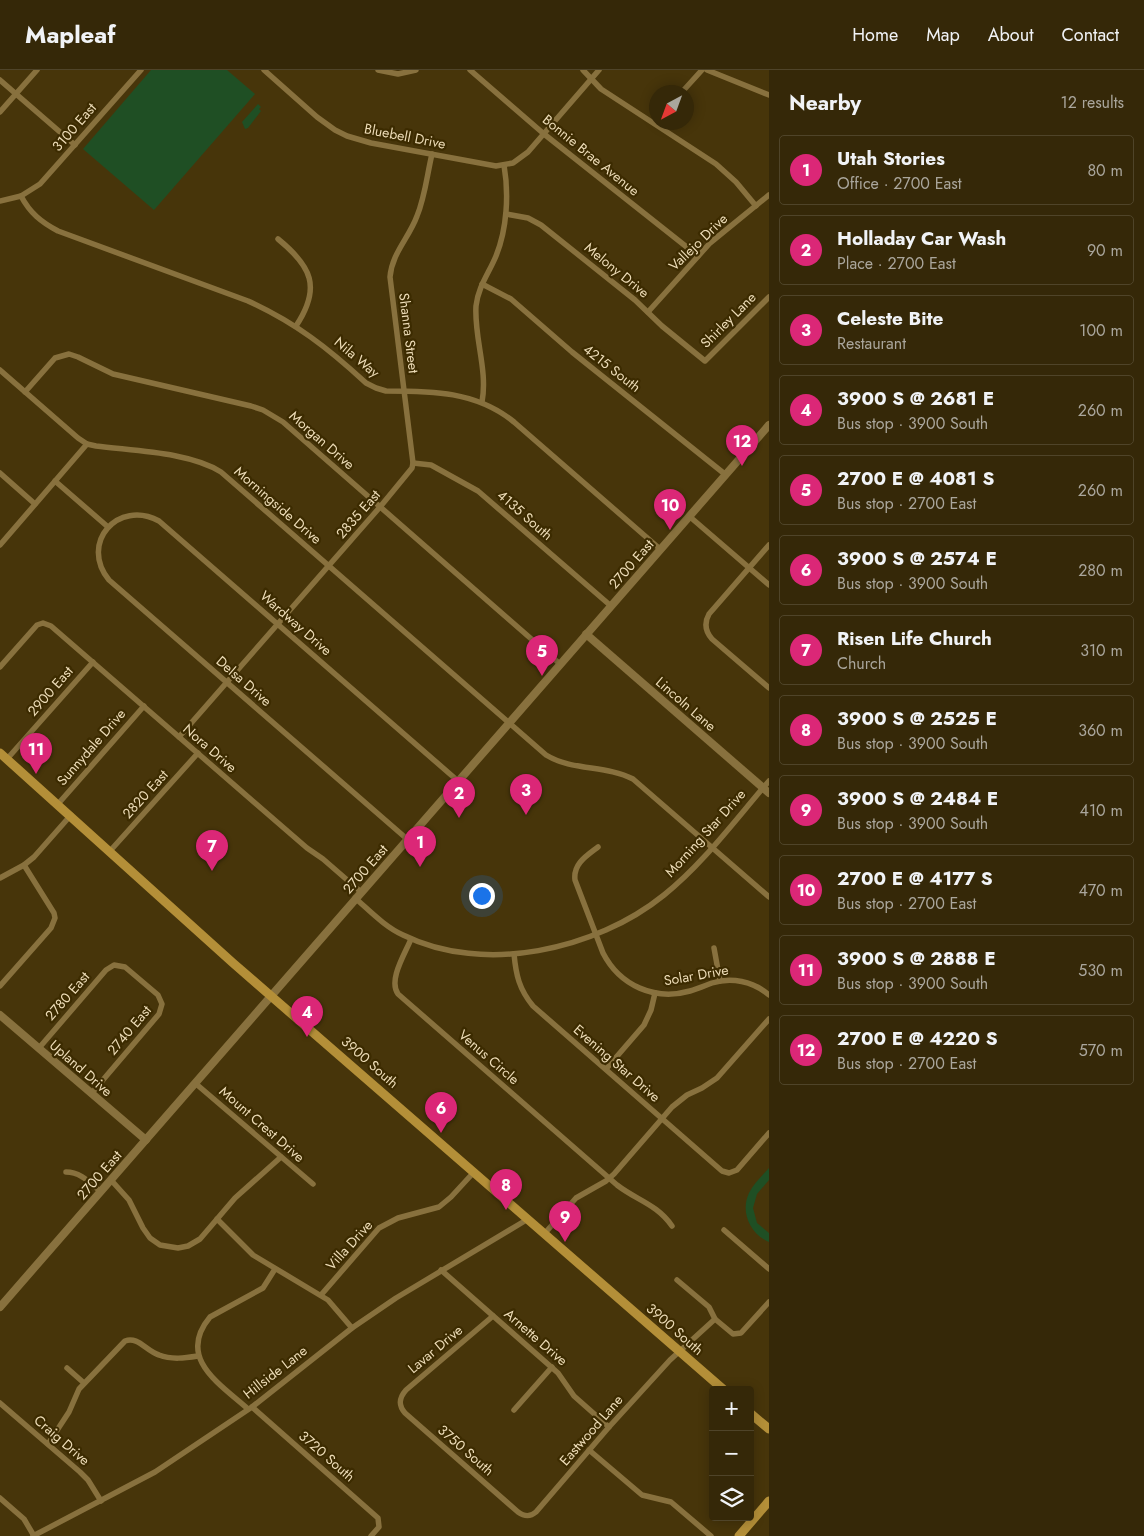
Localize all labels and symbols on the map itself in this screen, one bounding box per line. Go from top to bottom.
north arrow [649,85,694,130]
street label: 3100 East [47,98,101,156]
street label: Bonnie Brae Avenue [538,110,644,200]
street label: Bluebell Drive [363,118,447,154]
street label: Vallejo Drive [664,209,732,275]
street label: Melony Drive [580,238,654,302]
street label: Shirley Lane [696,288,760,352]
street label: Shanna Street [394,292,424,375]
street label: Nila Way [330,332,385,383]
street label: 4215 South [579,339,645,397]
street label: Morgan Drive [285,406,359,474]
pin: 12 [726,425,758,466]
street label: Morningside Drive [230,461,326,549]
street label: 2835 East [331,485,385,543]
street label: 4135 South [493,485,557,545]
pin: 10 [654,489,686,530]
street label: 2700 East [604,534,659,593]
street label: Wardway Drive [256,586,336,660]
pin: 5 [526,635,558,676]
street label: Delsa Drive [212,651,276,711]
street label: 2900 East [23,661,78,720]
street label: Lincoln Lane [652,672,720,736]
street label: Sunnydale Drive [52,704,130,790]
street label: Nora Drive [179,719,241,777]
pin: 11 [20,733,52,774]
street label: 2820 East [118,765,173,823]
pin: 3 [510,774,542,815]
pin: 2 [443,777,475,818]
street label: Morning Star Drive [660,785,750,881]
pin: 1 [404,826,436,867]
pin: 7 [196,830,228,871]
street label: 2700 East [338,839,393,898]
your location [469,883,495,909]
street label: Solar Drive [662,959,730,991]
street label: 2780 East [40,967,94,1025]
pin: 4 [291,996,323,1037]
street label: 2740 East [102,1000,156,1059]
street label: Evening Star Drive [569,1020,665,1106]
street label: Venus Circle [454,1025,524,1089]
street label: 3900 South [337,1031,403,1093]
street label: Upland Drive [45,1035,117,1101]
street label: Mount Crest Drive [215,1081,309,1167]
pin: 6 [425,1092,457,1133]
street label: 2700 East [72,1145,127,1204]
pin: 8 [490,1169,522,1210]
pin: 9 [549,1201,581,1242]
street label: Villa Drive [321,1215,377,1275]
street label: 3900 South [642,1298,708,1360]
street label: Arnette Drive [500,1304,572,1370]
street label: Lavar Drive [403,1320,467,1378]
street label: Hillside Lane [239,1341,311,1403]
street label: Eastwood Lane [555,1390,627,1470]
street label: Craig Drive [30,1410,94,1470]
street label: 3750 South [434,1420,498,1480]
street label: 3720 South [295,1426,359,1486]

